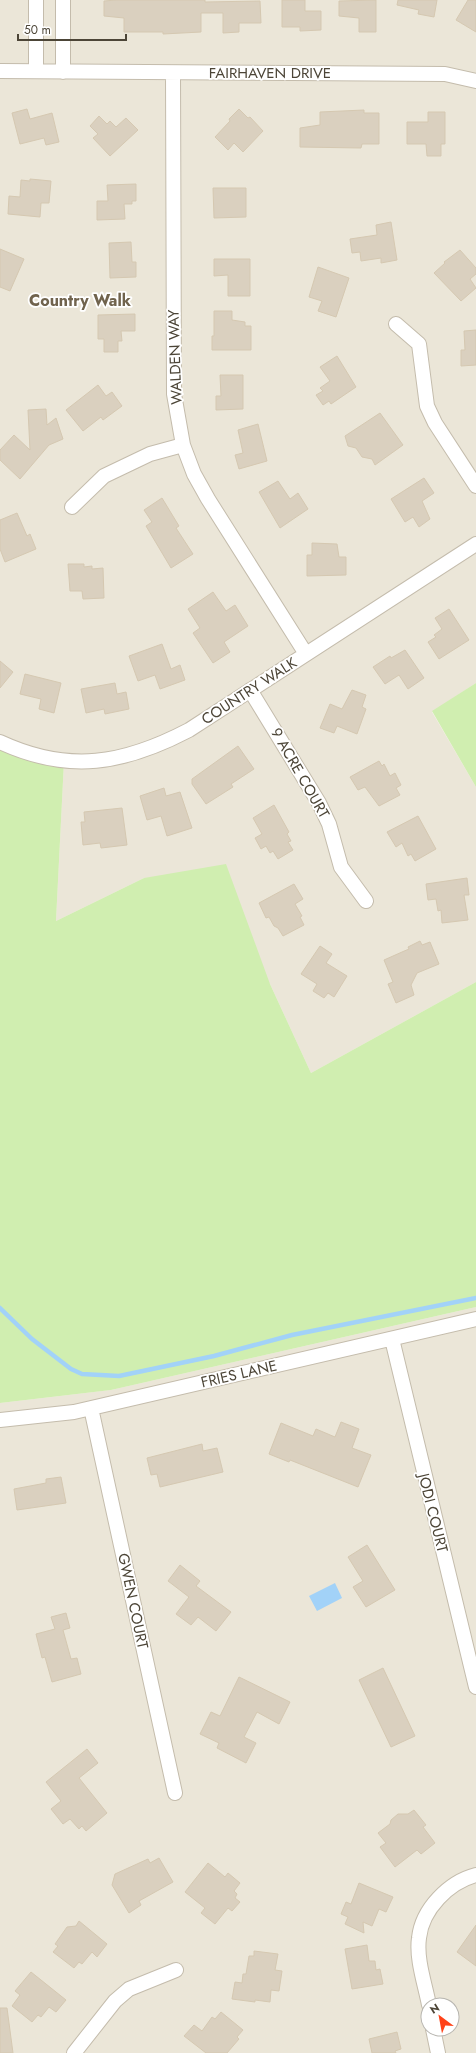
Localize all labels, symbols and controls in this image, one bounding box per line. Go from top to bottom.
scale bar [18,16,126,42]
text: 50 m [24,21,51,39]
street label: FAIRHAVEN DRIVE [209,62,331,84]
district label: Country Walk [29,289,132,312]
street label: WALDEN WAY [162,308,188,405]
street label: COUNTRY WALK [197,652,302,730]
street label: 9 ACRE COURT [265,724,335,822]
street label: FRIES LANE [199,1355,279,1393]
street label: JODI COURT [412,1469,453,1555]
street label: GWEN COURT [112,1551,154,1651]
north arrow [420,1997,460,2037]
text: N [427,1999,443,2018]

